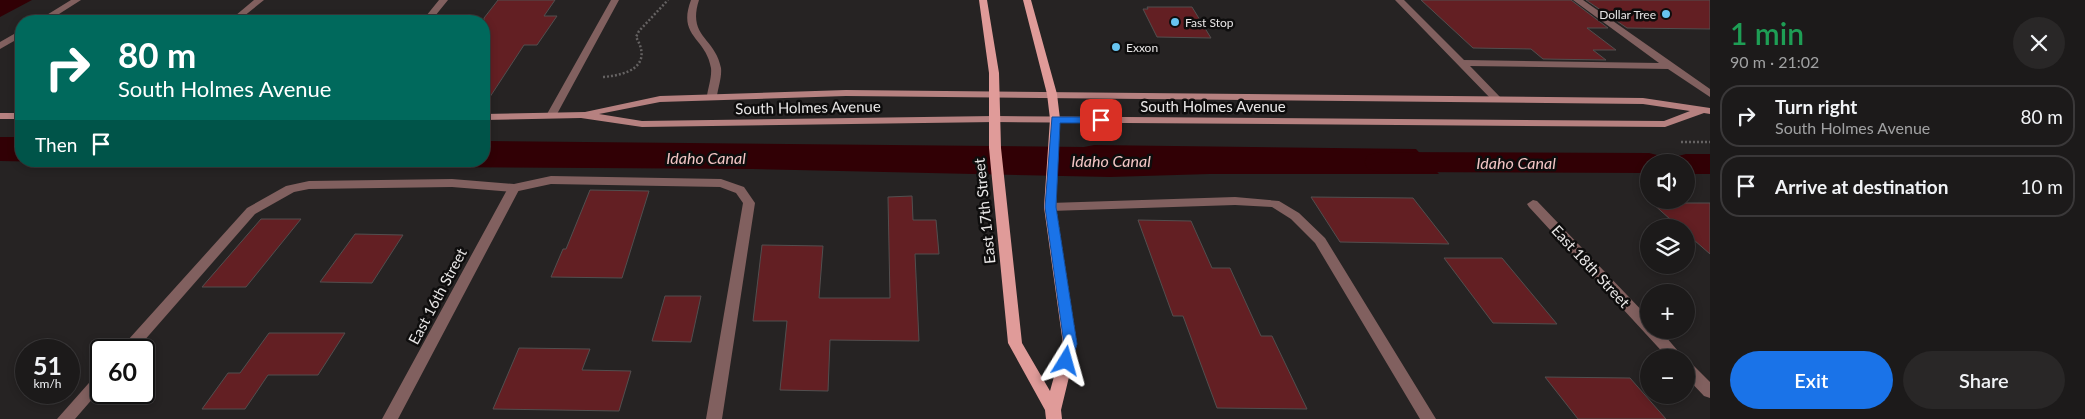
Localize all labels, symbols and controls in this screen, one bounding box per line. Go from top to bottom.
place label: Dollar Tree [1599,7,1656,22]
marker: Dollar Tree [1660,8,1672,20]
place label: Fast Stop [1185,15,1234,30]
text: 1 min [1730,15,1804,51]
marker: Fast Stop [1169,16,1181,28]
button: close [2013,17,2065,69]
text: 80 m [118,33,196,75]
icon: right [35,35,100,100]
place label: Exxon [1126,40,1158,55]
marker: Exxon [1110,41,1122,53]
text: 90 m · 21:02 [1730,52,1819,71]
text: South Holmes Avenue [118,75,332,102]
text: Turn right [1775,95,1857,118]
street label: South Holmes Avenue [735,97,881,117]
street label: South Holmes Avenue [1140,97,1286,115]
pin [1080,99,1122,141]
icon: right [1732,102,1760,130]
text: 80 m [2020,105,2063,128]
icon: arrive [1087,106,1115,134]
text: South Holmes Avenue [1775,118,1930,137]
icon: arrive [87,130,115,158]
text: Then [35,133,77,156]
water label: Idaho Canal [666,148,746,167]
water label: Idaho Canal [1071,151,1151,170]
water label: Idaho Canal [1476,153,1556,172]
map controls [1640,154,1695,404]
button: sound [1640,154,1695,209]
street label: East 17th Street [969,157,999,265]
icon: arrive [1732,172,1760,200]
text: Arrive at destination [1775,175,1948,198]
text: 10 m [2020,175,2063,198]
button: layers [1640,219,1695,274]
street label: East 18th Street [1548,221,1634,311]
street label: East 16th Street [404,244,470,347]
button: + [1640,284,1695,339]
position arrow [1039,334,1091,386]
speed limit sign: 60 [90,339,155,404]
button: − [1640,349,1695,404]
text: 51 [33,350,62,380]
button: Exit [1730,351,1893,409]
button: Share [1903,351,2065,409]
text: km/h [33,376,62,391]

